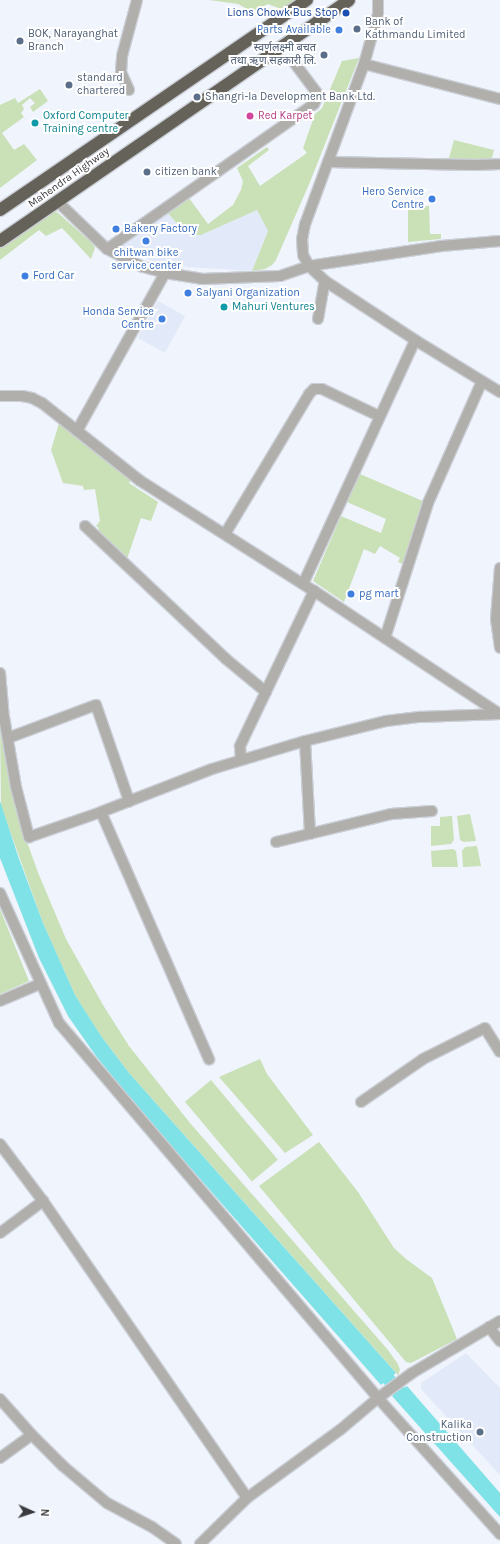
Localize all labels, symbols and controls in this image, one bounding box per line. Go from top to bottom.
place label: Lions Chowk Bus Stop [227,6,338,20]
marker: Lions Chowk Bus Stop [341,8,351,18]
place label: Bank of Kathmandu Limited [365,16,466,42]
place label: Parts Available [257,23,331,37]
marker: Bank of Kathmandu Limited [352,24,362,34]
marker: Parts Available [334,25,344,35]
place label: BOK, Narayanghat Branch [28,28,118,54]
marker: BOK, Narayanghat Branch [15,36,25,46]
place label: स्वर्णलक्ष्मी बचत तथा ऋण सहकारी लि. [230,42,316,68]
marker: स्वर्णलक्ष्मी बचत तथा ऋण सहकारी लि. [319,50,329,60]
place label: standard chartered [77,72,125,98]
marker: standard chartered [64,80,74,90]
place label: Shangri-la Development Bank Ltd. [205,90,375,104]
marker: Shangri-la Development Bank Ltd. [192,92,202,102]
place label: Red Karpet [258,109,312,123]
place label: Oxford Computer Training centre [43,110,129,136]
marker: Red Karpet [245,111,255,121]
marker: Oxford Computer Training centre [30,118,40,128]
street label: Mahendra Highway [26,145,112,211]
place label: citizen bank [155,165,217,179]
marker: citizen bank [142,167,152,177]
place label: Hero Service Centre [362,186,424,212]
marker: Hero Service Centre [427,194,437,204]
place label: Bakery Factory [124,222,197,236]
marker: Bakery Factory [111,224,121,234]
marker: chitwan bike service center [141,236,151,246]
place label: chitwan bike service center [111,247,181,273]
place label: Ford Car [33,269,74,283]
marker: Ford Car [20,271,30,281]
place label: Salyani Organization [196,286,300,300]
marker: Salyani Organization [183,288,193,298]
place label: Mahuri Ventures [232,300,315,314]
marker: Mahuri Ventures [219,302,229,312]
place label: Honda Service Centre [82,306,154,332]
marker: Honda Service Centre [157,314,167,324]
place label: pg mart [359,587,399,601]
marker: pg mart [346,589,356,599]
place label: Kalika Construction [406,1419,472,1445]
marker: Kalika Construction [475,1427,485,1437]
north arrow [12,1492,52,1532]
text: N [38,1508,51,1517]

